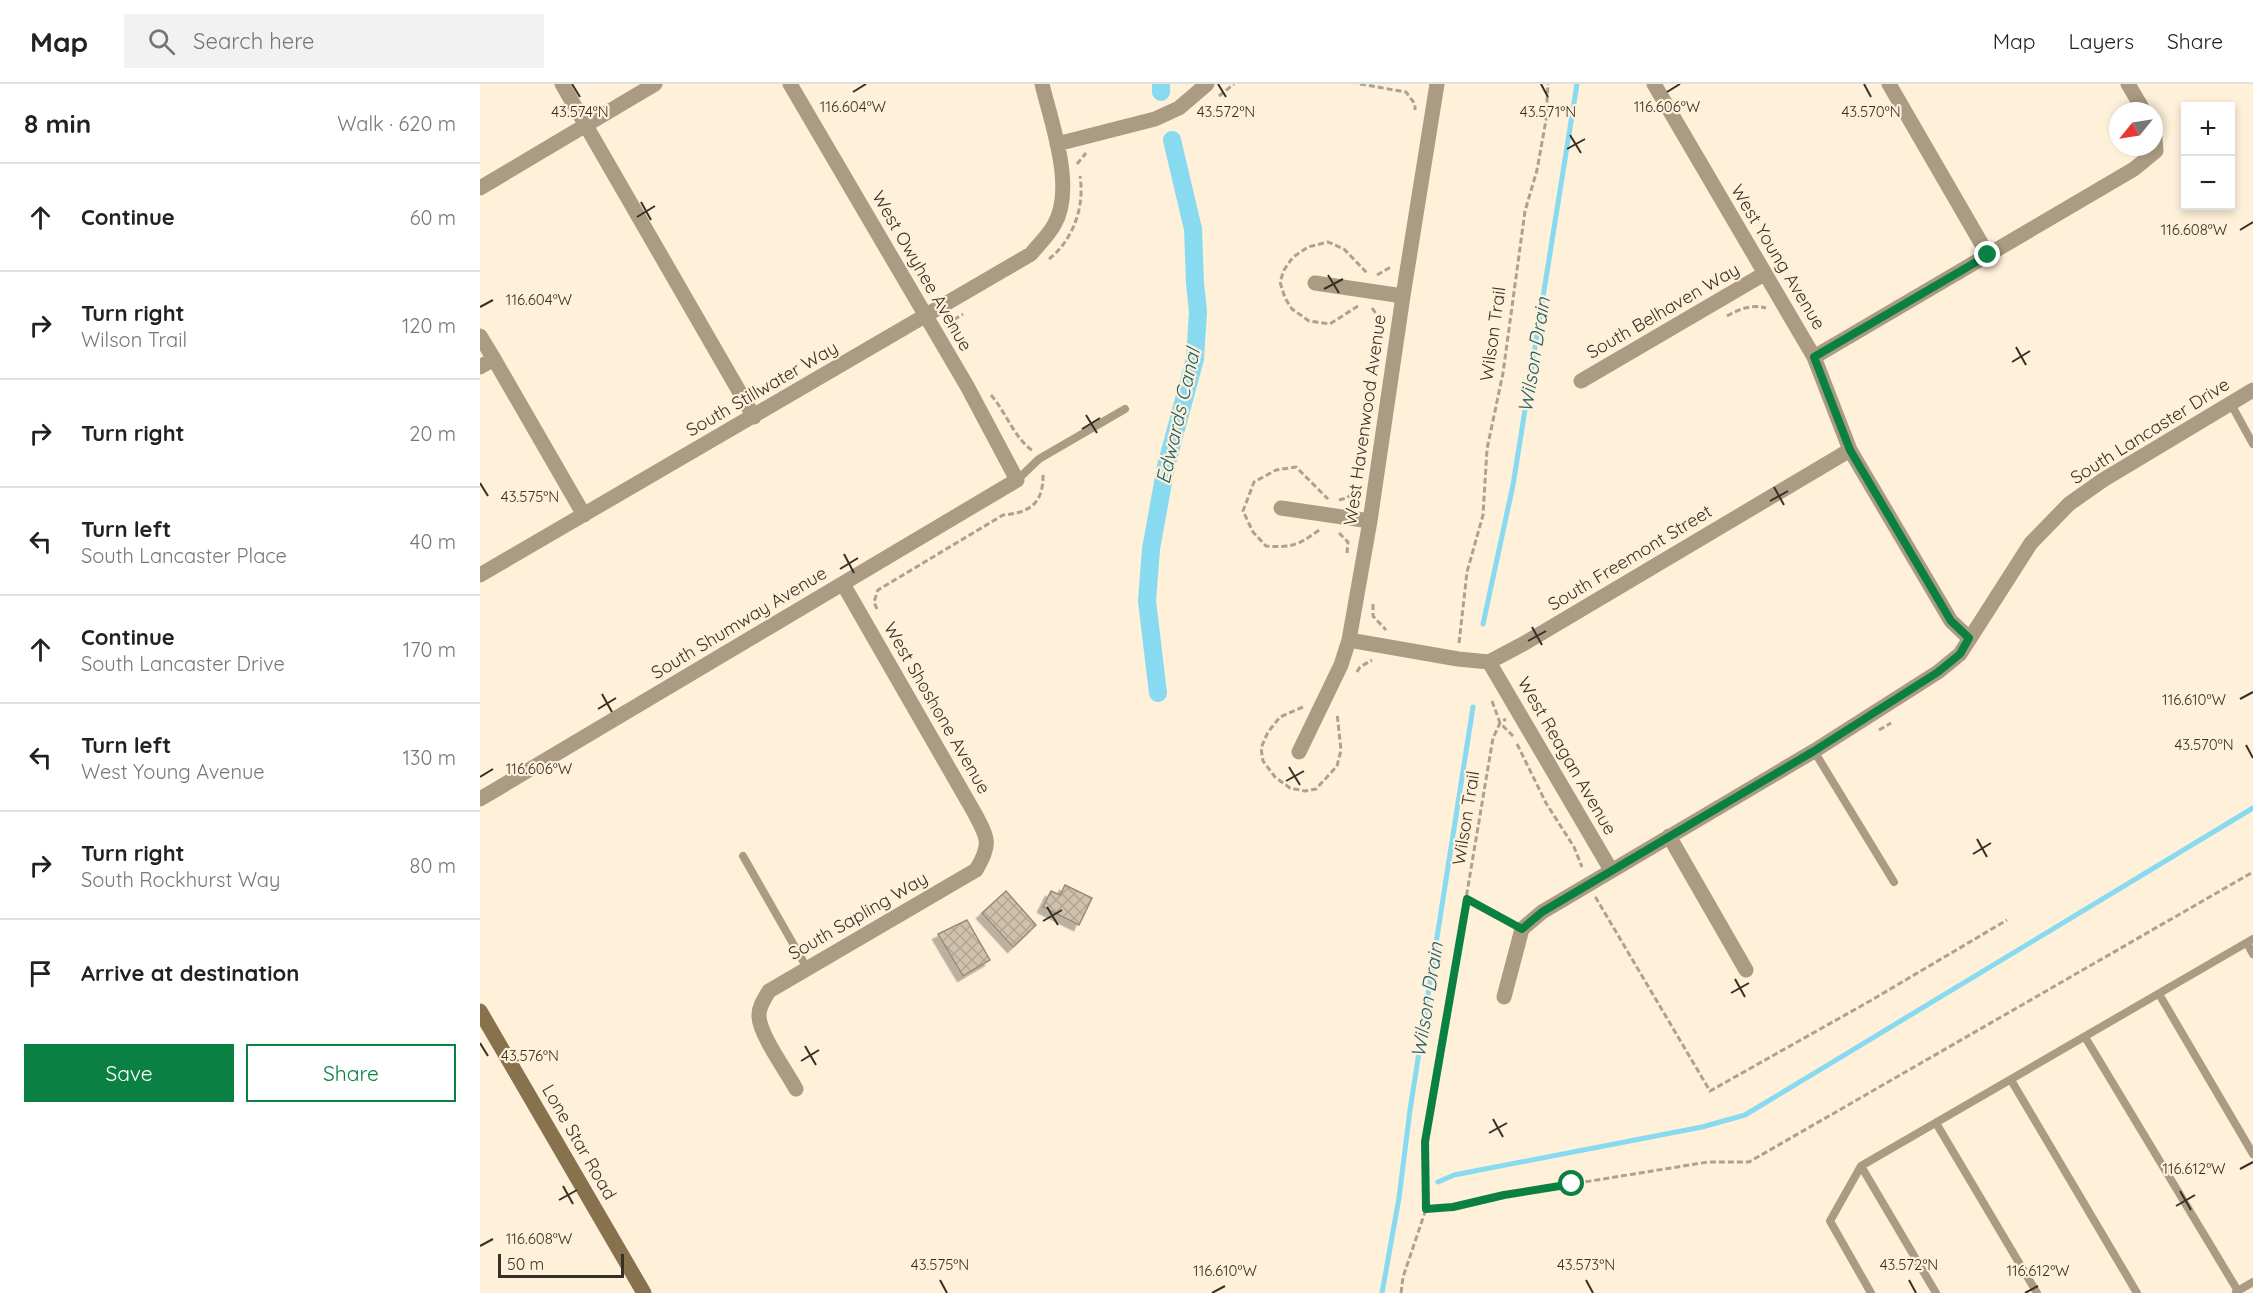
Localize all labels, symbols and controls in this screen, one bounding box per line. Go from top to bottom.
search box [124,14,544,68]
text: Map [30,24,88,59]
icon: search [145,25,178,58]
text: Search here [193,27,315,55]
text: Map [1993,28,2036,54]
text: Layers [2069,28,2134,54]
text: Share [2167,28,2223,54]
text: 116.604°W [820,97,887,116]
text: 116.606°W [1634,97,1701,116]
text: 43.574°N [551,102,609,121]
text: 43.572°N [1197,102,1255,121]
text: 43.571°N [1520,102,1576,121]
text: 43.570°N [1841,102,1901,121]
north arrow [2109,102,2163,156]
map controls [2181,102,2235,210]
button: + [2181,102,2235,156]
text: 8 min [24,107,91,140]
text: Walk · 620 m [337,111,456,136]
button: − [2181,156,2235,210]
street label: West Young Avenue [1726,180,1831,334]
street label: West Owyhee Avenue [867,186,978,355]
icon: ahead [24,201,57,234]
text: Continue [81,203,175,231]
text: 60 m [410,205,456,230]
text: 116.608°W [2161,220,2228,239]
route end [1974,241,2000,267]
street label: South Belhaven Way [1582,257,1743,364]
street label: Wilson Trail [1474,285,1511,383]
text: 116.604°W [506,290,573,309]
water label: Wilson Drain [1512,295,1555,414]
text: Turn right [81,299,185,327]
icon: right [24,309,57,342]
text: 120 m [402,313,456,338]
street label: West Havenwood Avenue [1338,313,1391,527]
text: Wilson Trail [81,327,187,352]
street label: South Stillwater Way [682,336,842,441]
water label: Edwards Canal [1150,343,1206,486]
street label: South Lancaster Drive [2066,372,2234,489]
icon: right [24,417,57,450]
text: Turn right [81,419,185,447]
text: 20 m [409,421,456,446]
text: 43.575°N [501,487,559,506]
street label: South Freemont Street [1544,499,1716,616]
text: Turn left [81,515,171,543]
icon: left [24,525,57,558]
text: 40 m [410,529,456,554]
text: South Lancaster Place [81,543,287,568]
street label: South Shumway Avenue [647,561,831,684]
street label: West Shoshone Avenue [879,618,996,798]
text: Continue [81,623,175,651]
icon: ahead [24,633,57,666]
text: 170 m [403,637,456,662]
text: South Lancaster Drive [81,651,285,676]
street label: West Reagan Avenue [1513,673,1622,839]
text: 116.610°W [2162,690,2226,709]
text: Turn left [81,731,171,759]
text: 43.570°N [2174,735,2234,754]
icon: left [24,741,57,774]
text: 130 m [403,745,456,770]
text: West Young Avenue [81,759,265,784]
text: 116.606°W [506,759,573,778]
street label: Wilson Trail [1447,769,1484,867]
text: Turn right [81,839,185,867]
icon: right [24,849,57,882]
text: 80 m [410,853,456,878]
street label: South Sapling Way [784,866,932,965]
text: South Rockhurst Way [81,867,280,892]
water label: Wilson Drain [1405,940,1448,1059]
icon: arrive [24,957,57,990]
text: Arrive at destination [81,959,299,987]
button: Save [24,1044,234,1102]
button: Share [246,1044,456,1102]
text: 43.576°N [501,1046,559,1065]
street label: Lone Star Road [537,1080,622,1204]
text: 116.612°W [2162,1159,2226,1178]
route start [1558,1170,1584,1196]
text: 116.608°W [506,1229,573,1248]
scale bar [498,1251,624,1278]
text: 50 m [507,1254,544,1274]
text: 43.575°N [911,1255,969,1274]
text: 43.573°N [1557,1255,1615,1274]
text: 43.572°N [1880,1255,1938,1274]
text: 116.610°W [1193,1261,1257,1280]
text: 116.612°W [2006,1261,2070,1280]

